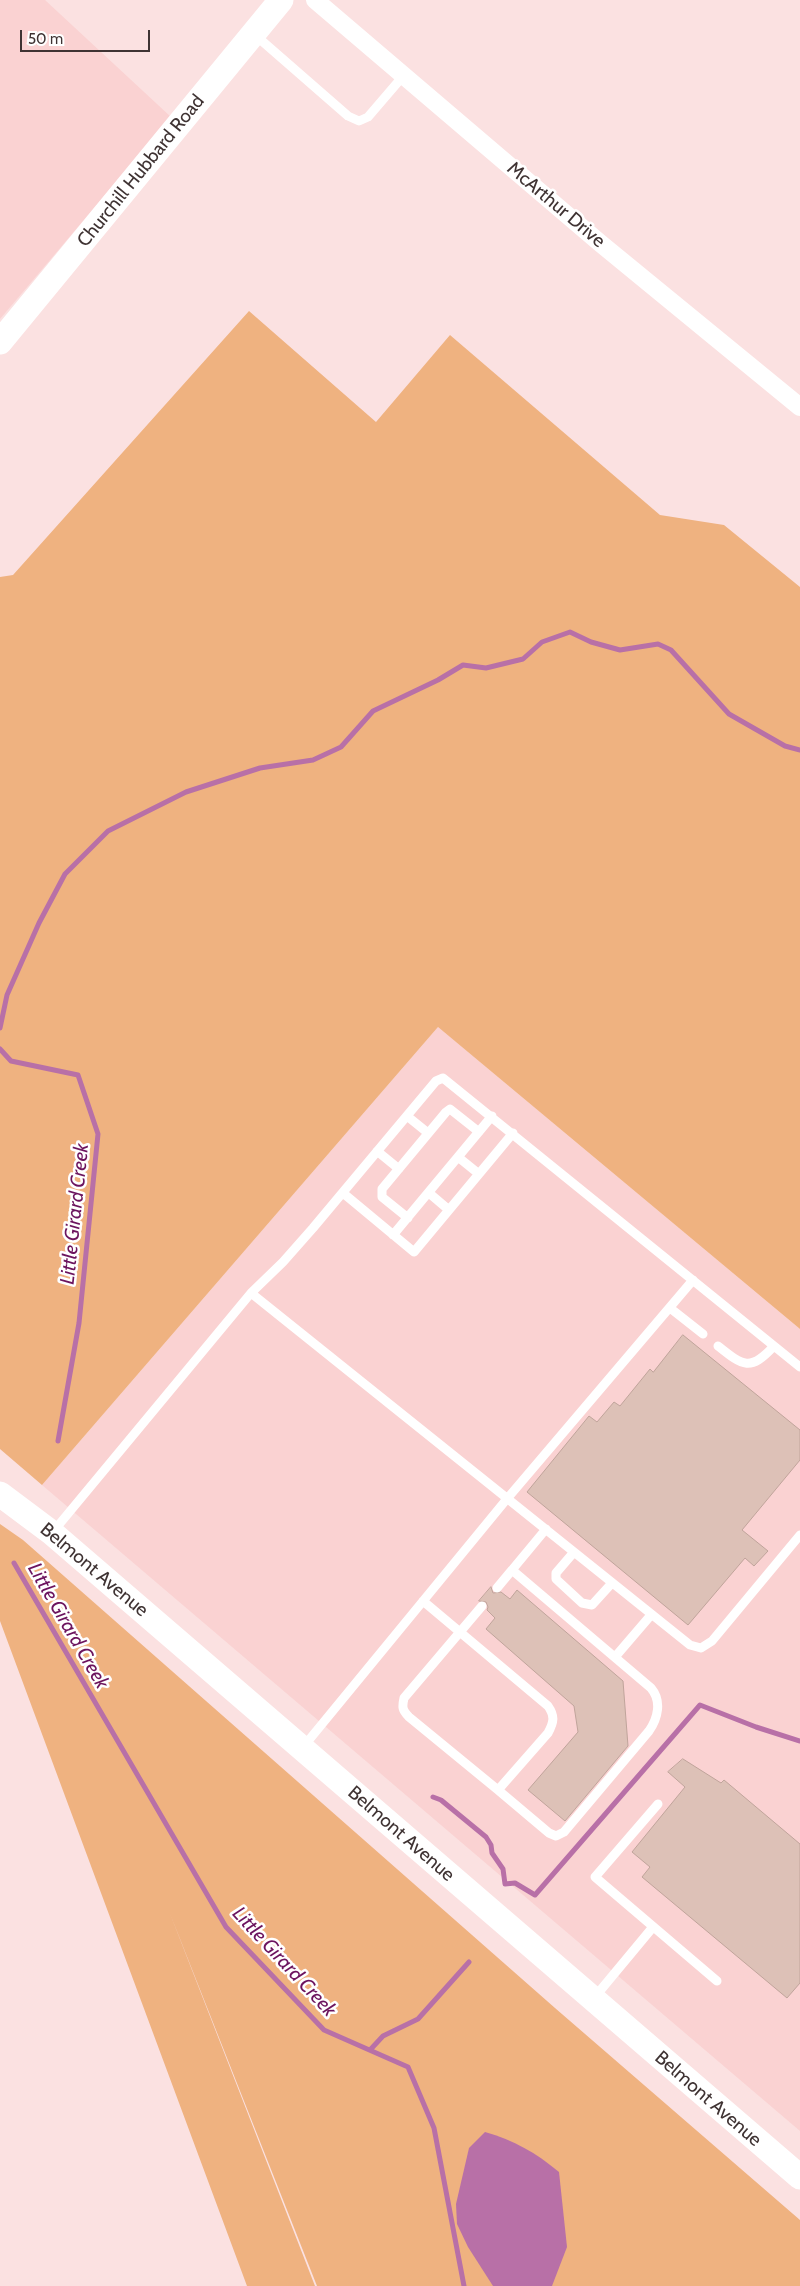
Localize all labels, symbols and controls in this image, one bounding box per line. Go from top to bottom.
scale bar [22,20,152,52]
text: 50 m [28,30,63,48]
street label: Churchill Hubbard Road [73,90,209,252]
street label: McArthur Drive [502,157,610,253]
water label: Little Girard Creek [56,1142,94,1286]
street label: Belmont Avenue [35,1518,153,1622]
water label: Little Girard Creek [22,1559,114,1693]
street label: Belmont Avenue [343,1781,459,1887]
water label: Little Girard Creek [227,1902,341,2022]
street label: Belmont Avenue [650,2046,766,2152]

